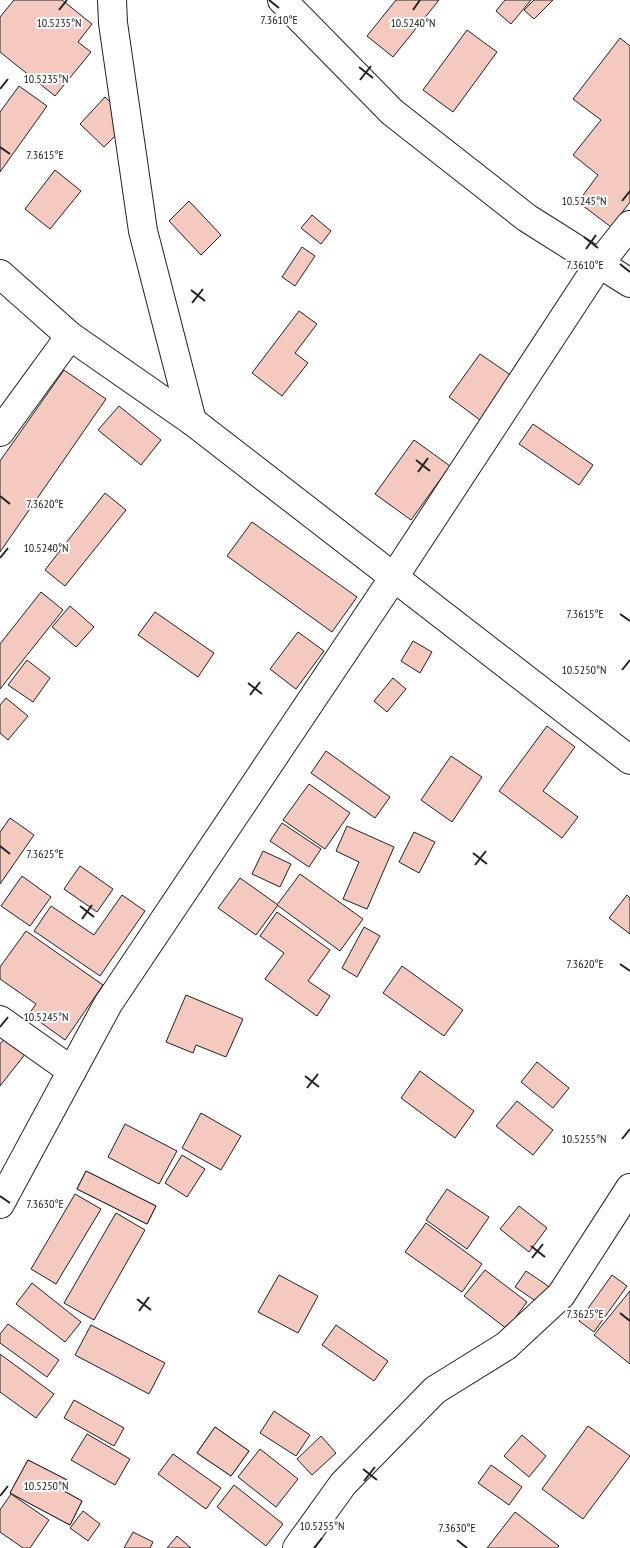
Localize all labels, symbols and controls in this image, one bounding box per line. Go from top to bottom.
text: 7.3610°E [260,12,298,27]
text: 10.5235°N [36,15,82,30]
text: 10.5240°N [390,15,436,30]
text: 10.5235°N [23,71,69,86]
text: 7.3615°E [26,147,64,162]
text: 10.5245°N [561,193,607,208]
text: 7.3610°E [566,257,604,272]
text: 7.3620°E [26,496,64,511]
text: 10.5240°N [23,540,69,555]
text: 7.3615°E [566,606,604,621]
text: 10.5250°N [561,662,607,677]
text: 7.3625°E [26,846,64,861]
text: 7.3620°E [566,956,604,971]
text: 10.5245°N [23,1009,69,1024]
text: 10.5255°N [561,1131,607,1146]
text: 7.3630°E [26,1196,64,1211]
text: 7.3625°E [566,1306,604,1321]
text: 10.5250°N [23,1478,69,1493]
text: 10.5255°N [299,1518,345,1533]
text: 7.3630°E [438,1520,476,1535]

